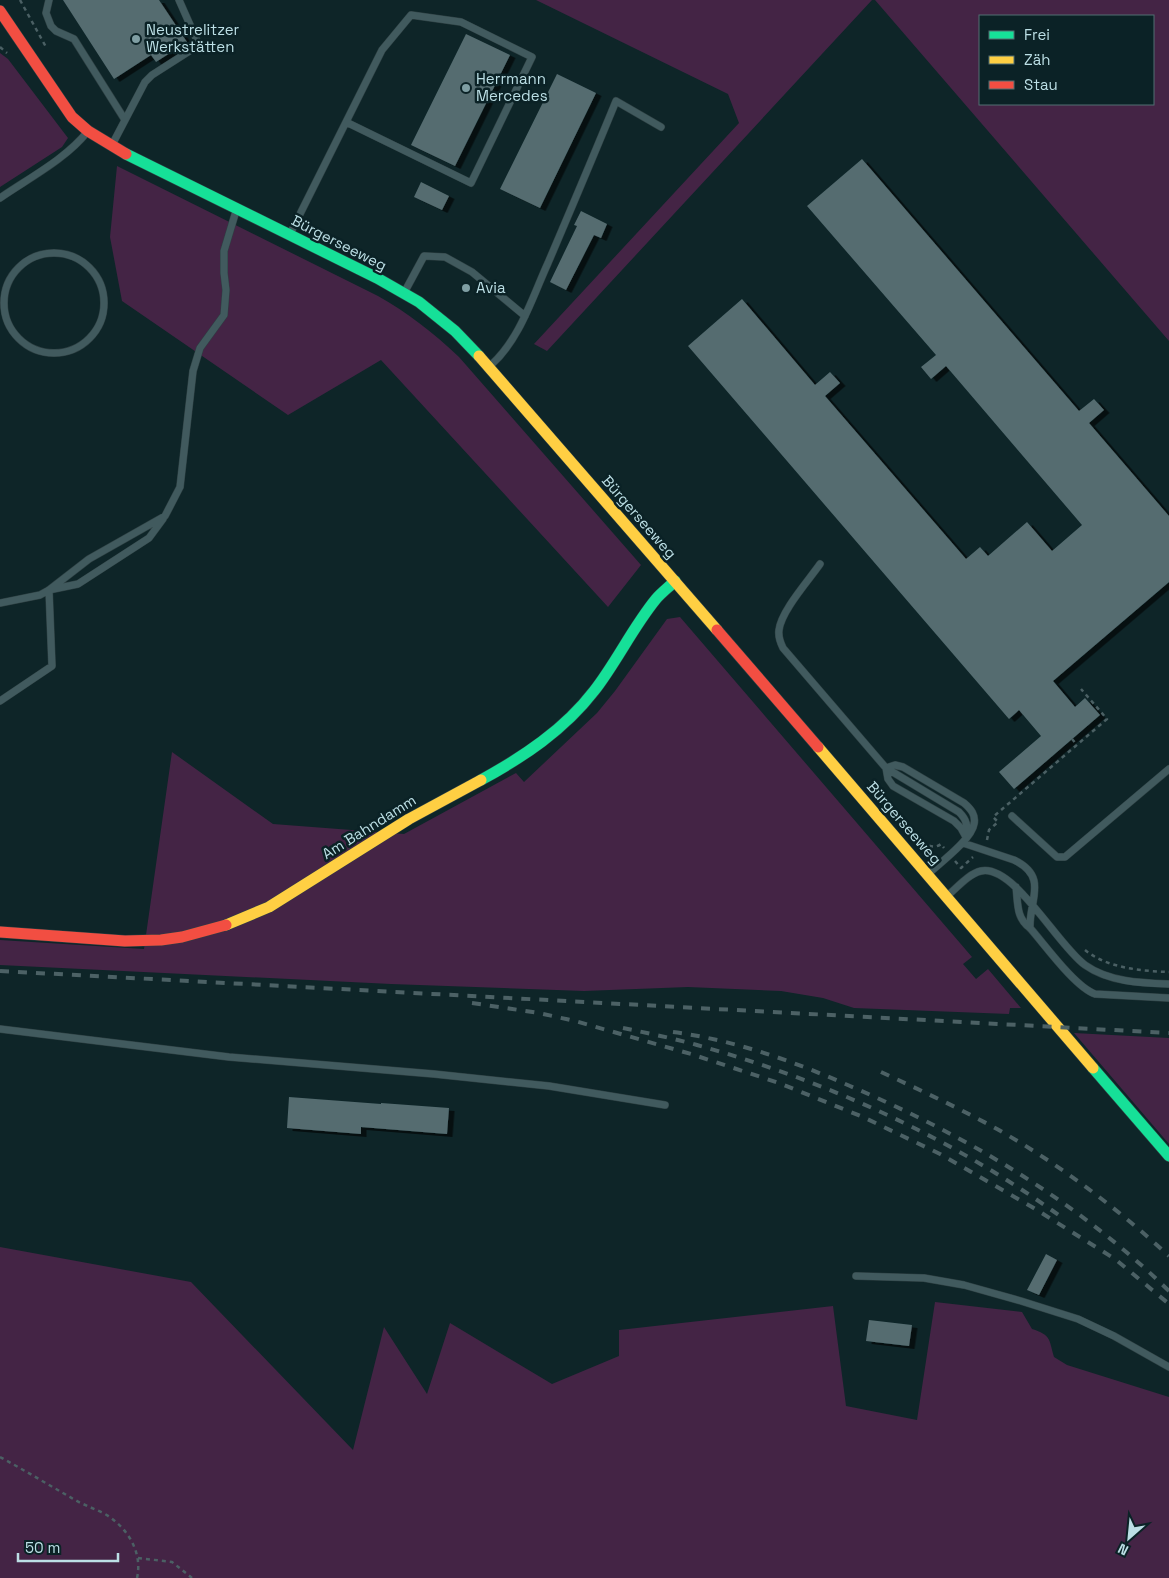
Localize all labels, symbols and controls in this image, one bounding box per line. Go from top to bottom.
legend [979,15,1154,105]
place label: Neustrelitzer Werkstätten [146,20,240,56]
text: Frei [1024,25,1050,44]
marker: Neustrelitzer Werkstätten [130,33,142,45]
text: Zäh [1024,50,1050,69]
place label: Herrmann Mercedes [476,69,548,105]
text: Stau [1024,75,1058,94]
marker: Herrmann Mercedes [460,82,472,94]
street label: Bürgerseeweg [288,210,390,275]
place label: Avia [476,278,506,297]
marker: Avia [460,282,472,294]
street label: Bürgerseeweg [598,471,681,562]
street label: Bürgerseeweg [863,777,946,868]
street label: Am Bahndamm [318,790,419,863]
north arrow [1104,1513,1154,1563]
scale bar [18,1530,118,1562]
text: 50 m [25,1538,60,1557]
text: N [1115,1539,1131,1560]

